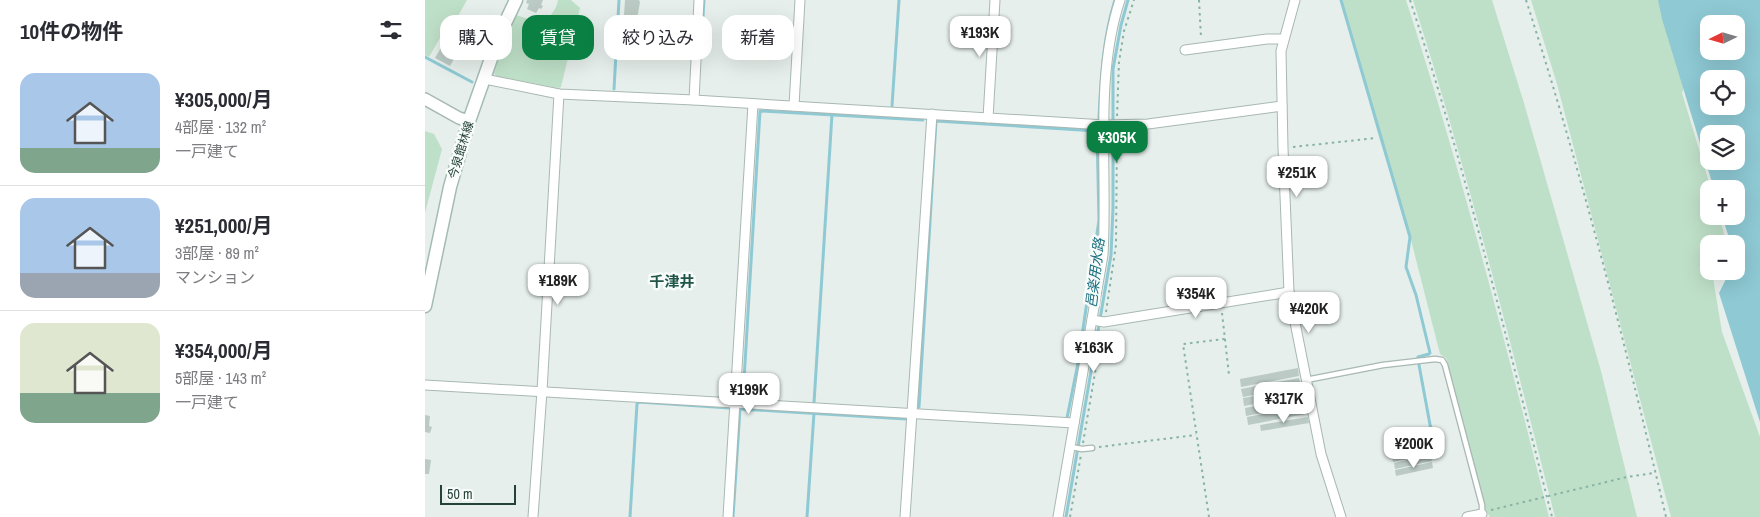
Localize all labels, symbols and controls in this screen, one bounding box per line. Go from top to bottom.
chip: 購入 [440,15,512,60]
chip: 賃貸 [522,15,594,60]
chip: 絞り込み [604,15,712,60]
chip: 新着 [722,15,794,60]
pin: ¥193K [945,15,1015,58]
north arrow [1700,15,1745,60]
map controls [1700,15,1745,280]
icon: filters [377,16,405,44]
text: 10件の物件 [20,17,123,46]
text: ¥193K [961,21,999,43]
button: locate [1700,70,1745,115]
text: ¥305,000/月 [175,85,273,114]
icon: home [60,93,120,153]
text: 4部屋 · 132 m² [175,116,266,138]
street label: 今泉館林線 [445,119,477,181]
pin: ¥305K [1082,120,1152,163]
button: layers [1700,125,1745,170]
text: ¥305K [1098,126,1136,148]
text: 一戸建て [175,140,239,162]
pin: ¥251K [1262,156,1332,198]
text: ¥251K [1278,161,1316,183]
button: + [1700,180,1745,225]
text: ¥251,000/月 [175,211,273,240]
icon: home [60,218,120,278]
button: − [1700,235,1745,280]
water label: 邑楽用水路 [1082,236,1108,309]
text: 3部屋 · 89 m² [175,242,259,264]
pin: ¥189K [523,264,593,306]
text: マンション [175,266,255,288]
text: ¥189K [539,269,577,291]
district label: 千津井 [649,271,695,292]
pin: ¥354K [1161,276,1231,319]
text: ¥354K [1177,282,1215,304]
pin: ¥420K [1274,292,1344,334]
text: ¥420K [1290,297,1328,319]
pin: ¥163K [1059,330,1129,373]
text: ¥354,000/月 [175,336,273,365]
text: ¥163K [1075,336,1113,358]
icon: home [60,343,120,403]
text: 5部屋 · 143 m² [175,367,266,389]
pin: ¥199K [714,372,784,415]
text: ¥199K [730,378,768,400]
pin: ¥317K [1249,382,1319,424]
text: ¥317K [1265,387,1303,409]
text: 一戸建て [175,391,239,413]
pin: ¥200K [1379,426,1449,469]
text: ¥200K [1395,432,1433,454]
scale bar [440,482,516,505]
text: 50 m [447,485,473,503]

